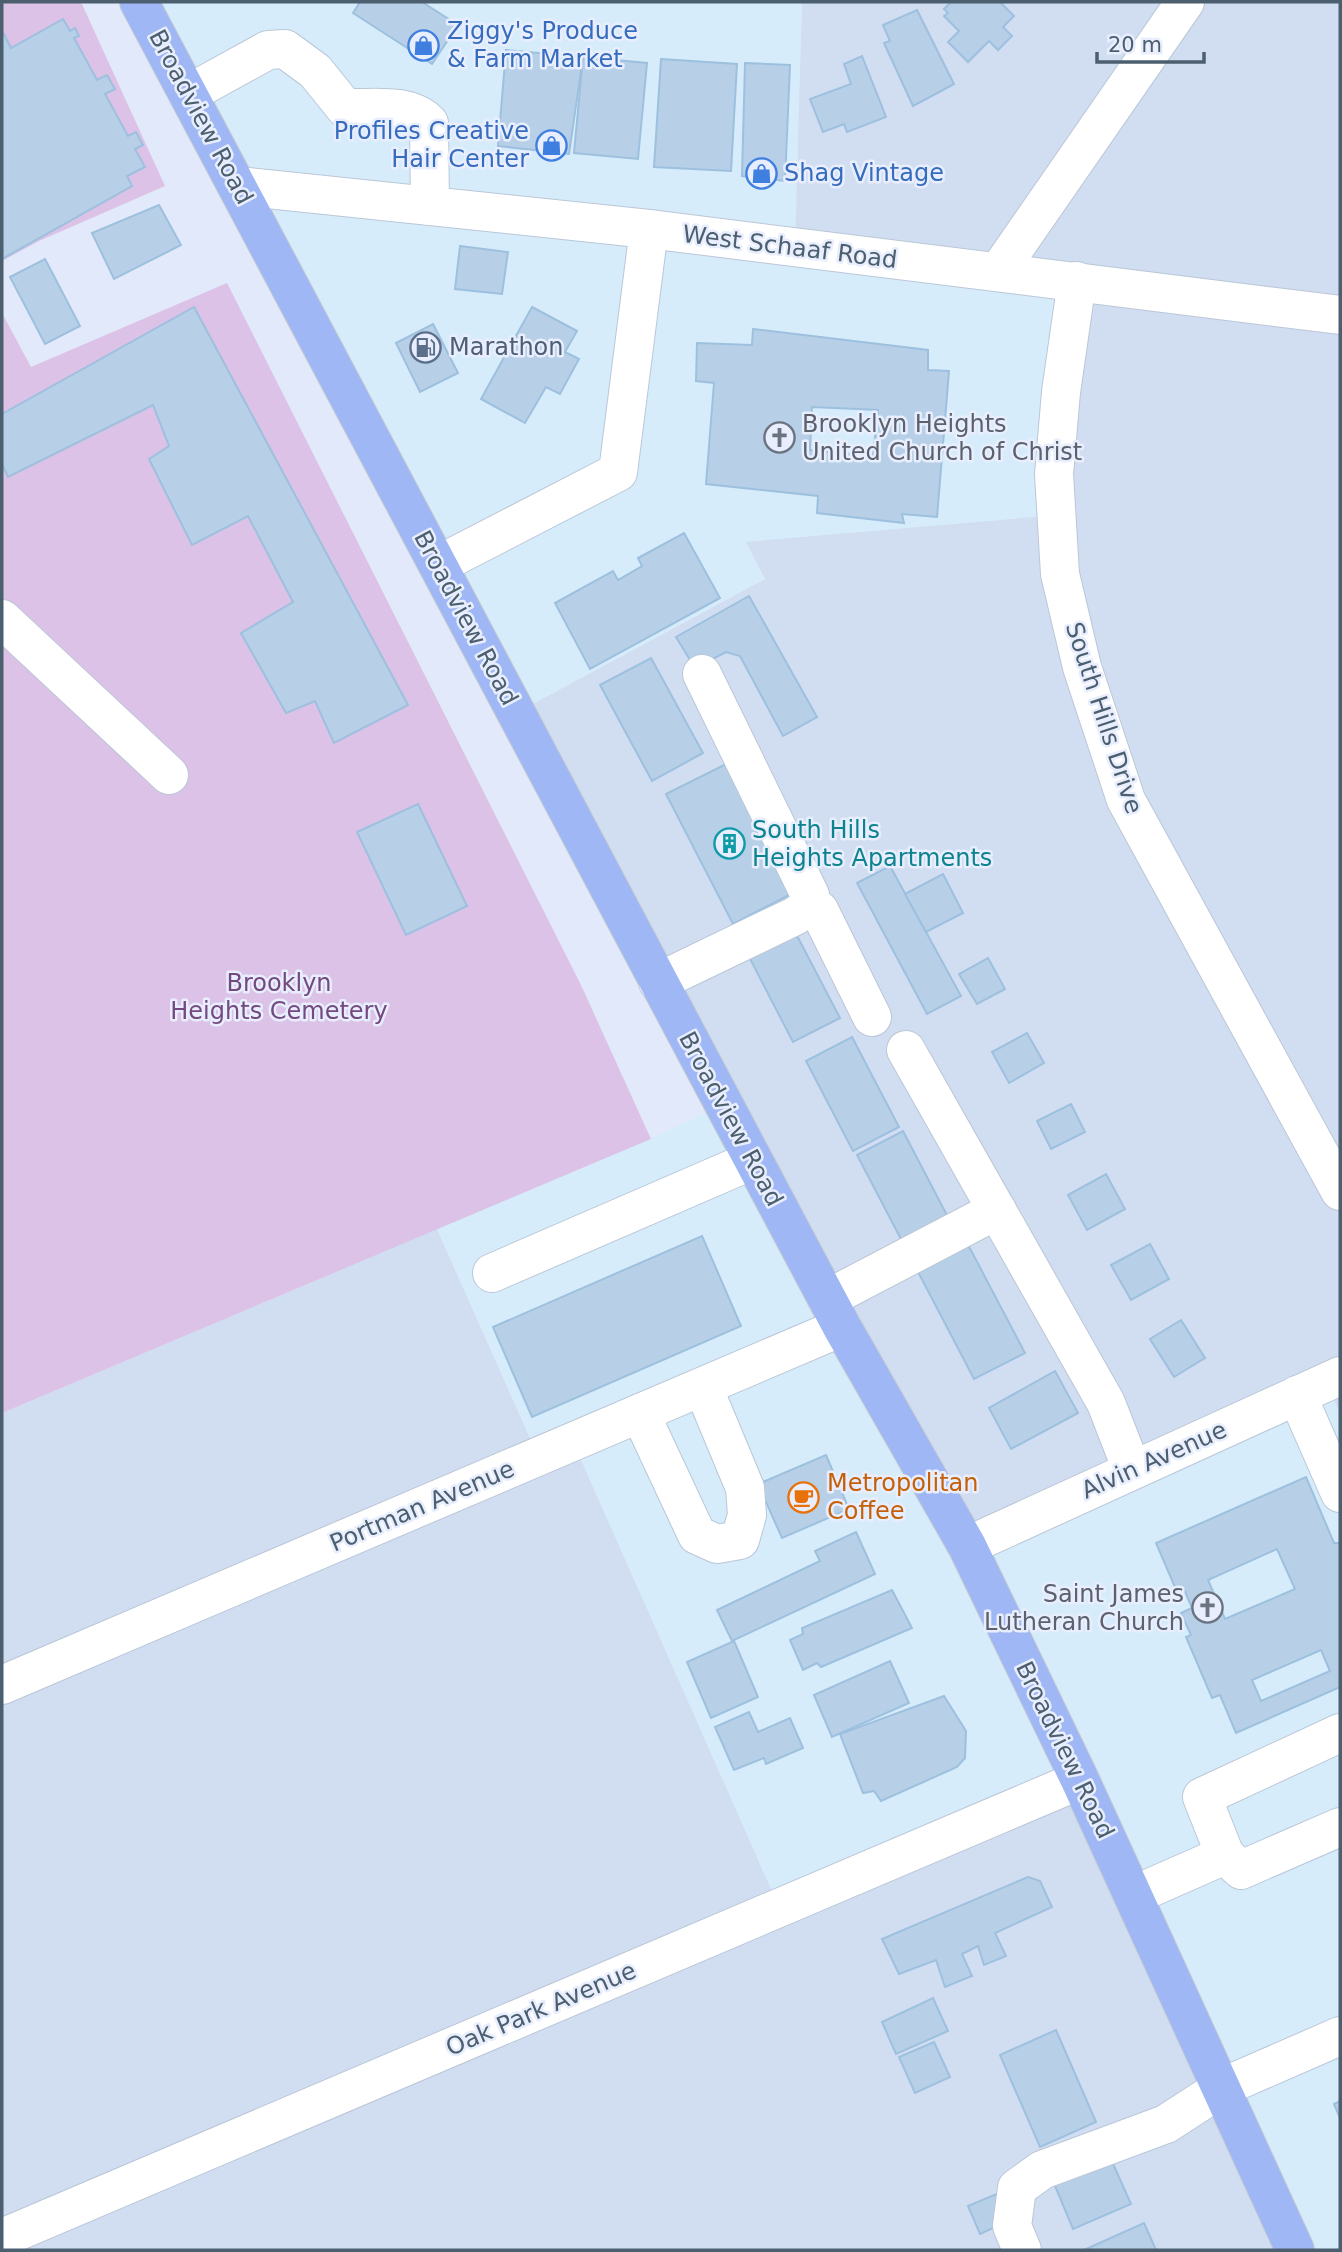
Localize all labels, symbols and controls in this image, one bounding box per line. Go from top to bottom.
place label: Ziggy's Produce & Farm Market [447,17,638,73]
scale bar [1097,21,1204,65]
street label: Broadview Road [143,25,259,209]
shop icon: Ziggy's Produce & Farm Market [407,28,441,62]
text: 20 m [1108,33,1162,57]
place label: Profiles Creative Hair Center [334,117,529,173]
shop icon: Profiles Creative Hair Center [535,128,569,162]
shop icon: Shag Vintage [744,156,778,190]
place label: Shag Vintage [784,159,944,187]
street label: West Schaaf Road [681,220,899,274]
fuel station icon: Marathon [409,330,443,364]
place label: Marathon [449,333,564,361]
place label: Brooklyn Heights United Church of Christ [802,410,1082,466]
church icon: Brooklyn Heights United Church of Christ [762,421,796,455]
street label: Broadview Road [408,526,524,710]
street label: South Hills Drive [1060,619,1148,817]
place label: South Hills Heights Apartments [752,816,992,872]
building icon: South Hills Heights Apartments [712,827,746,861]
park label: Brooklyn Heights Cemetery [170,969,388,1025]
street label: Broadview Road [673,1027,789,1211]
street label: Alvin Avenue [1077,1415,1231,1505]
street label: Portman Avenue [326,1454,518,1558]
place label: Metropolitan Coffee [827,1469,979,1525]
cafe icon: Metropolitan Coffee [787,1480,821,1514]
place label: Saint James Lutheran Church [984,1580,1184,1636]
church icon: Saint James Lutheran Church [1190,1591,1224,1625]
street label: Broadview Road [1010,1657,1120,1843]
street label: Oak Park Avenue [442,1956,640,2062]

